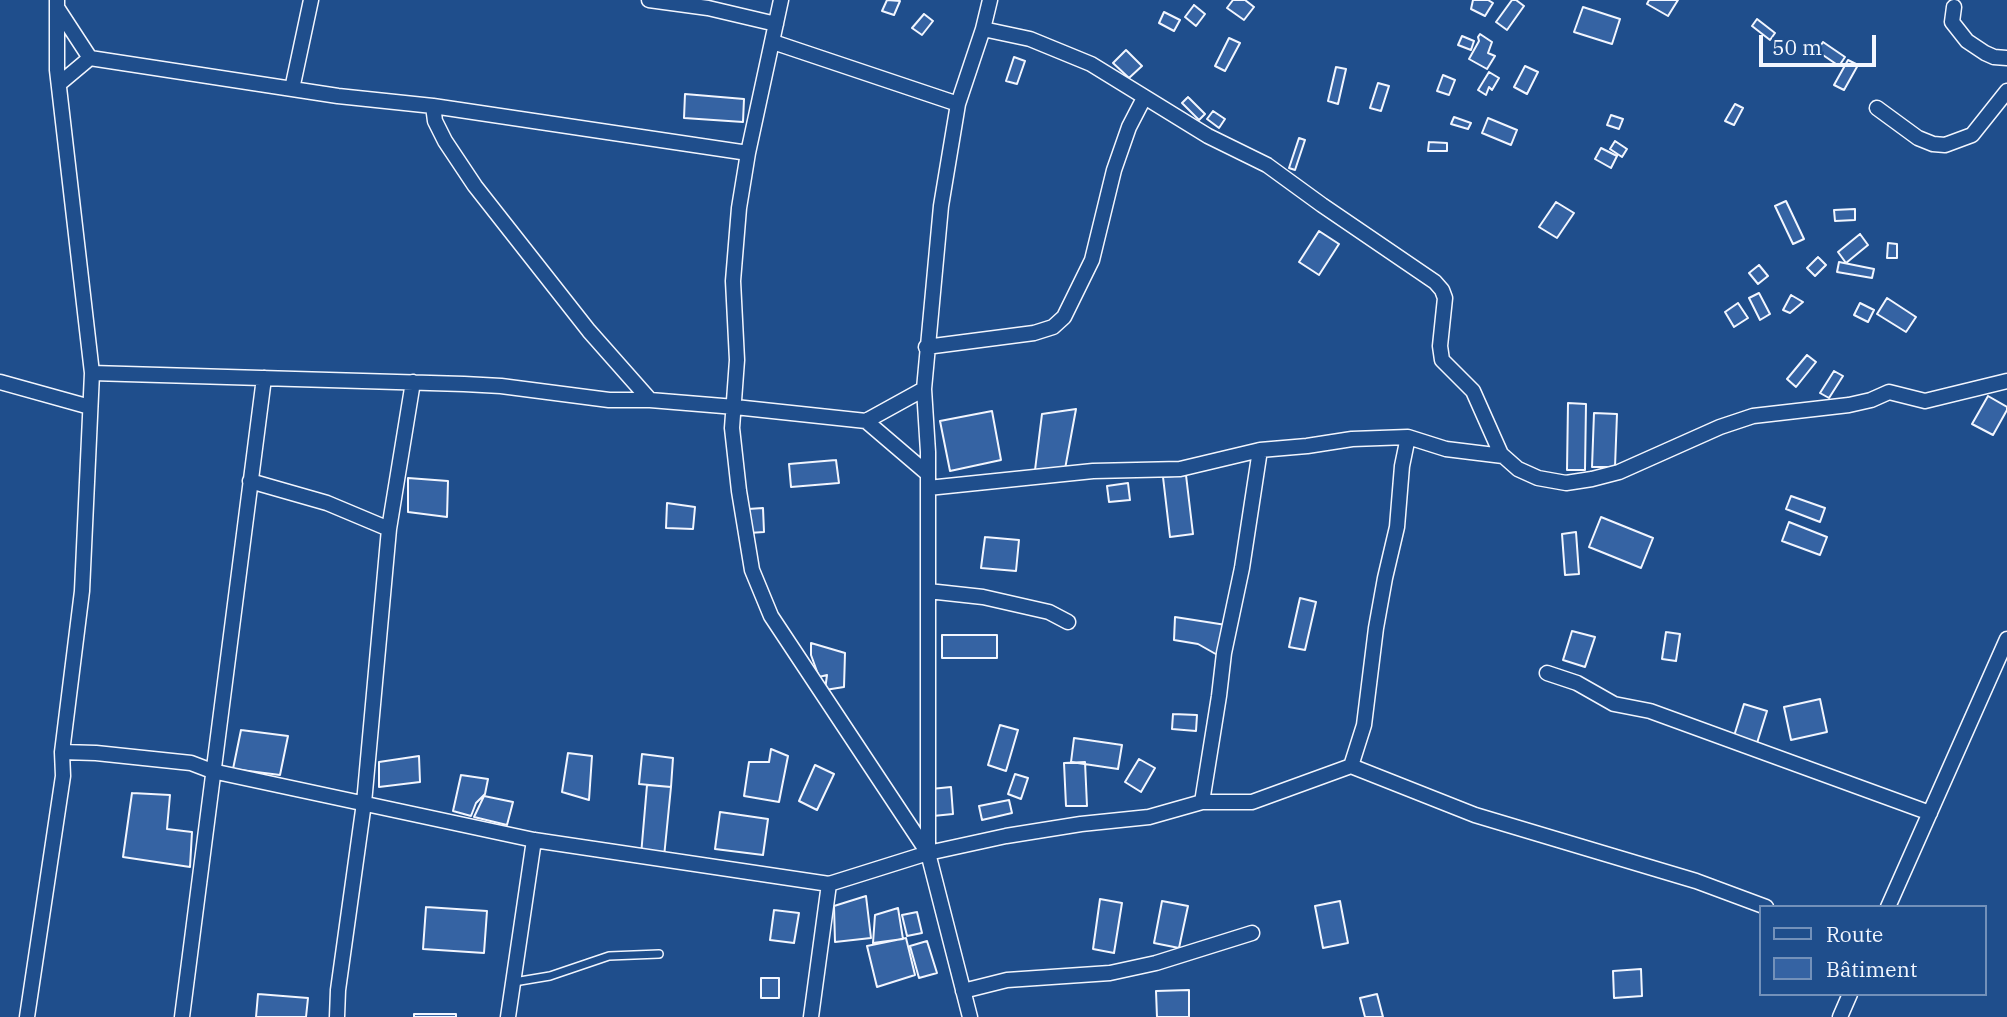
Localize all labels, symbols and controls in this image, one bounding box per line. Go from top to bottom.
scale bar [1762,21,1879,65]
text: 50 m [1772,33,1822,61]
legend [1758,905,1986,996]
text: Route [1826,920,1883,948]
text: Bâtiment [1826,955,1917,983]

